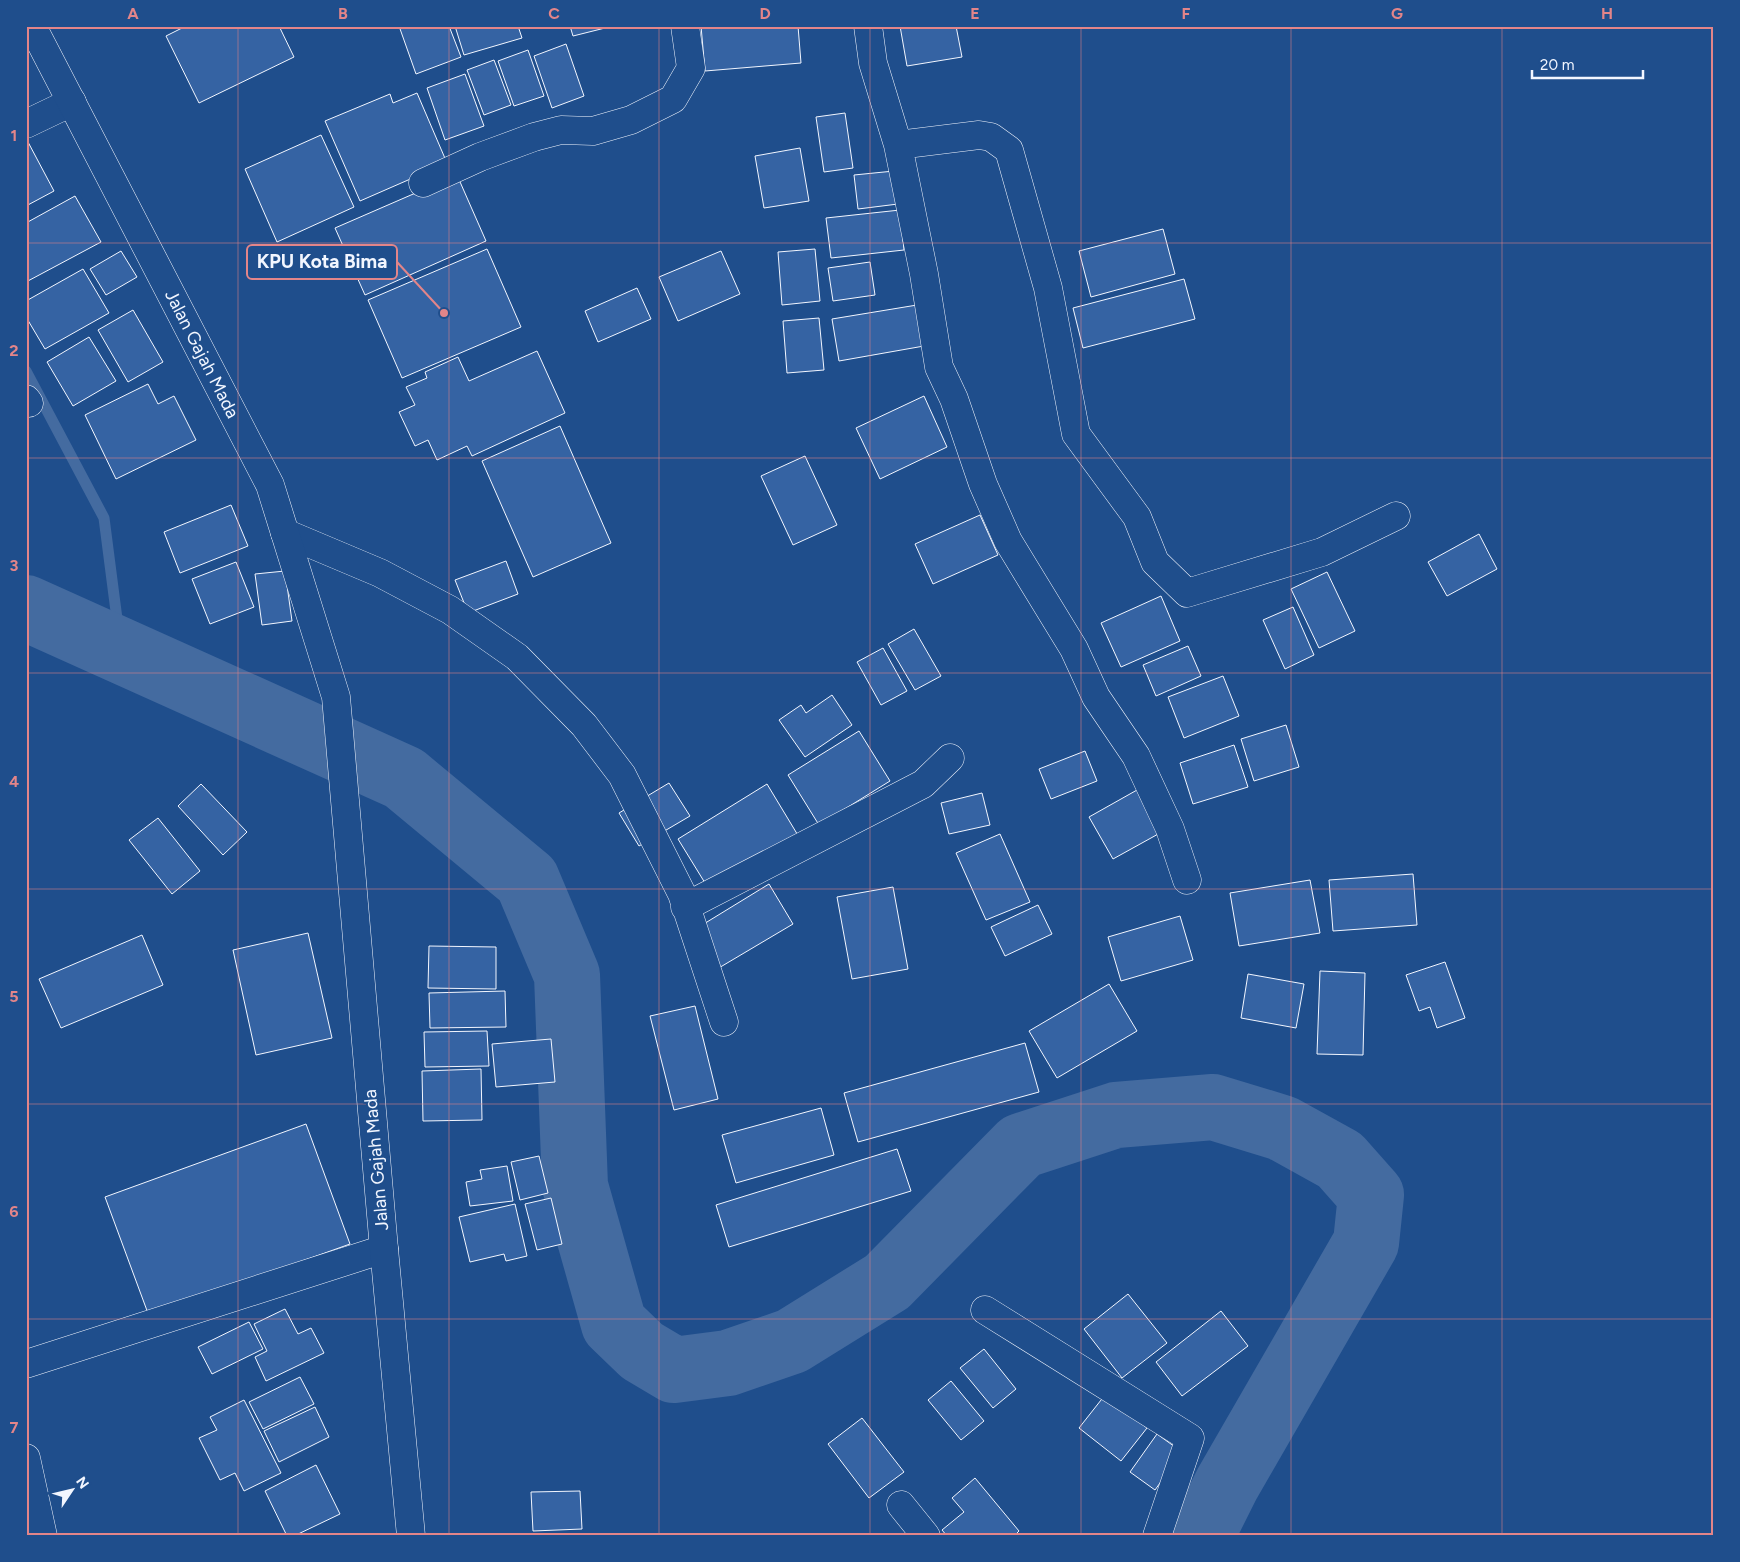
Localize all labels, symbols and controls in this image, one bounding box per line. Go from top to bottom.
text: A [127,4,139,23]
text: B [338,4,348,23]
text: C [548,4,560,23]
text: D [759,4,771,23]
text: E [970,4,980,23]
text: F [1182,4,1191,23]
text: G [1391,4,1403,23]
text: H [1601,4,1613,23]
scale bar [1532,48,1644,80]
text: 20 m [1540,56,1574,74]
text: 1 [11,126,17,145]
callout: KPU Kota Bima [247,245,397,279]
text: KPU Kota Bima [257,250,387,273]
street label: Jalan Gajah Mada [160,286,244,422]
text: 2 [9,341,19,360]
text: 3 [10,556,19,575]
text: 4 [9,772,19,791]
text: 5 [9,987,19,1006]
street label: Jalan Gajah Mada [359,1089,393,1231]
text: 6 [9,1202,19,1221]
text: 7 [10,1418,19,1437]
north arrow [48,1464,98,1514]
text: N [72,1474,92,1492]

